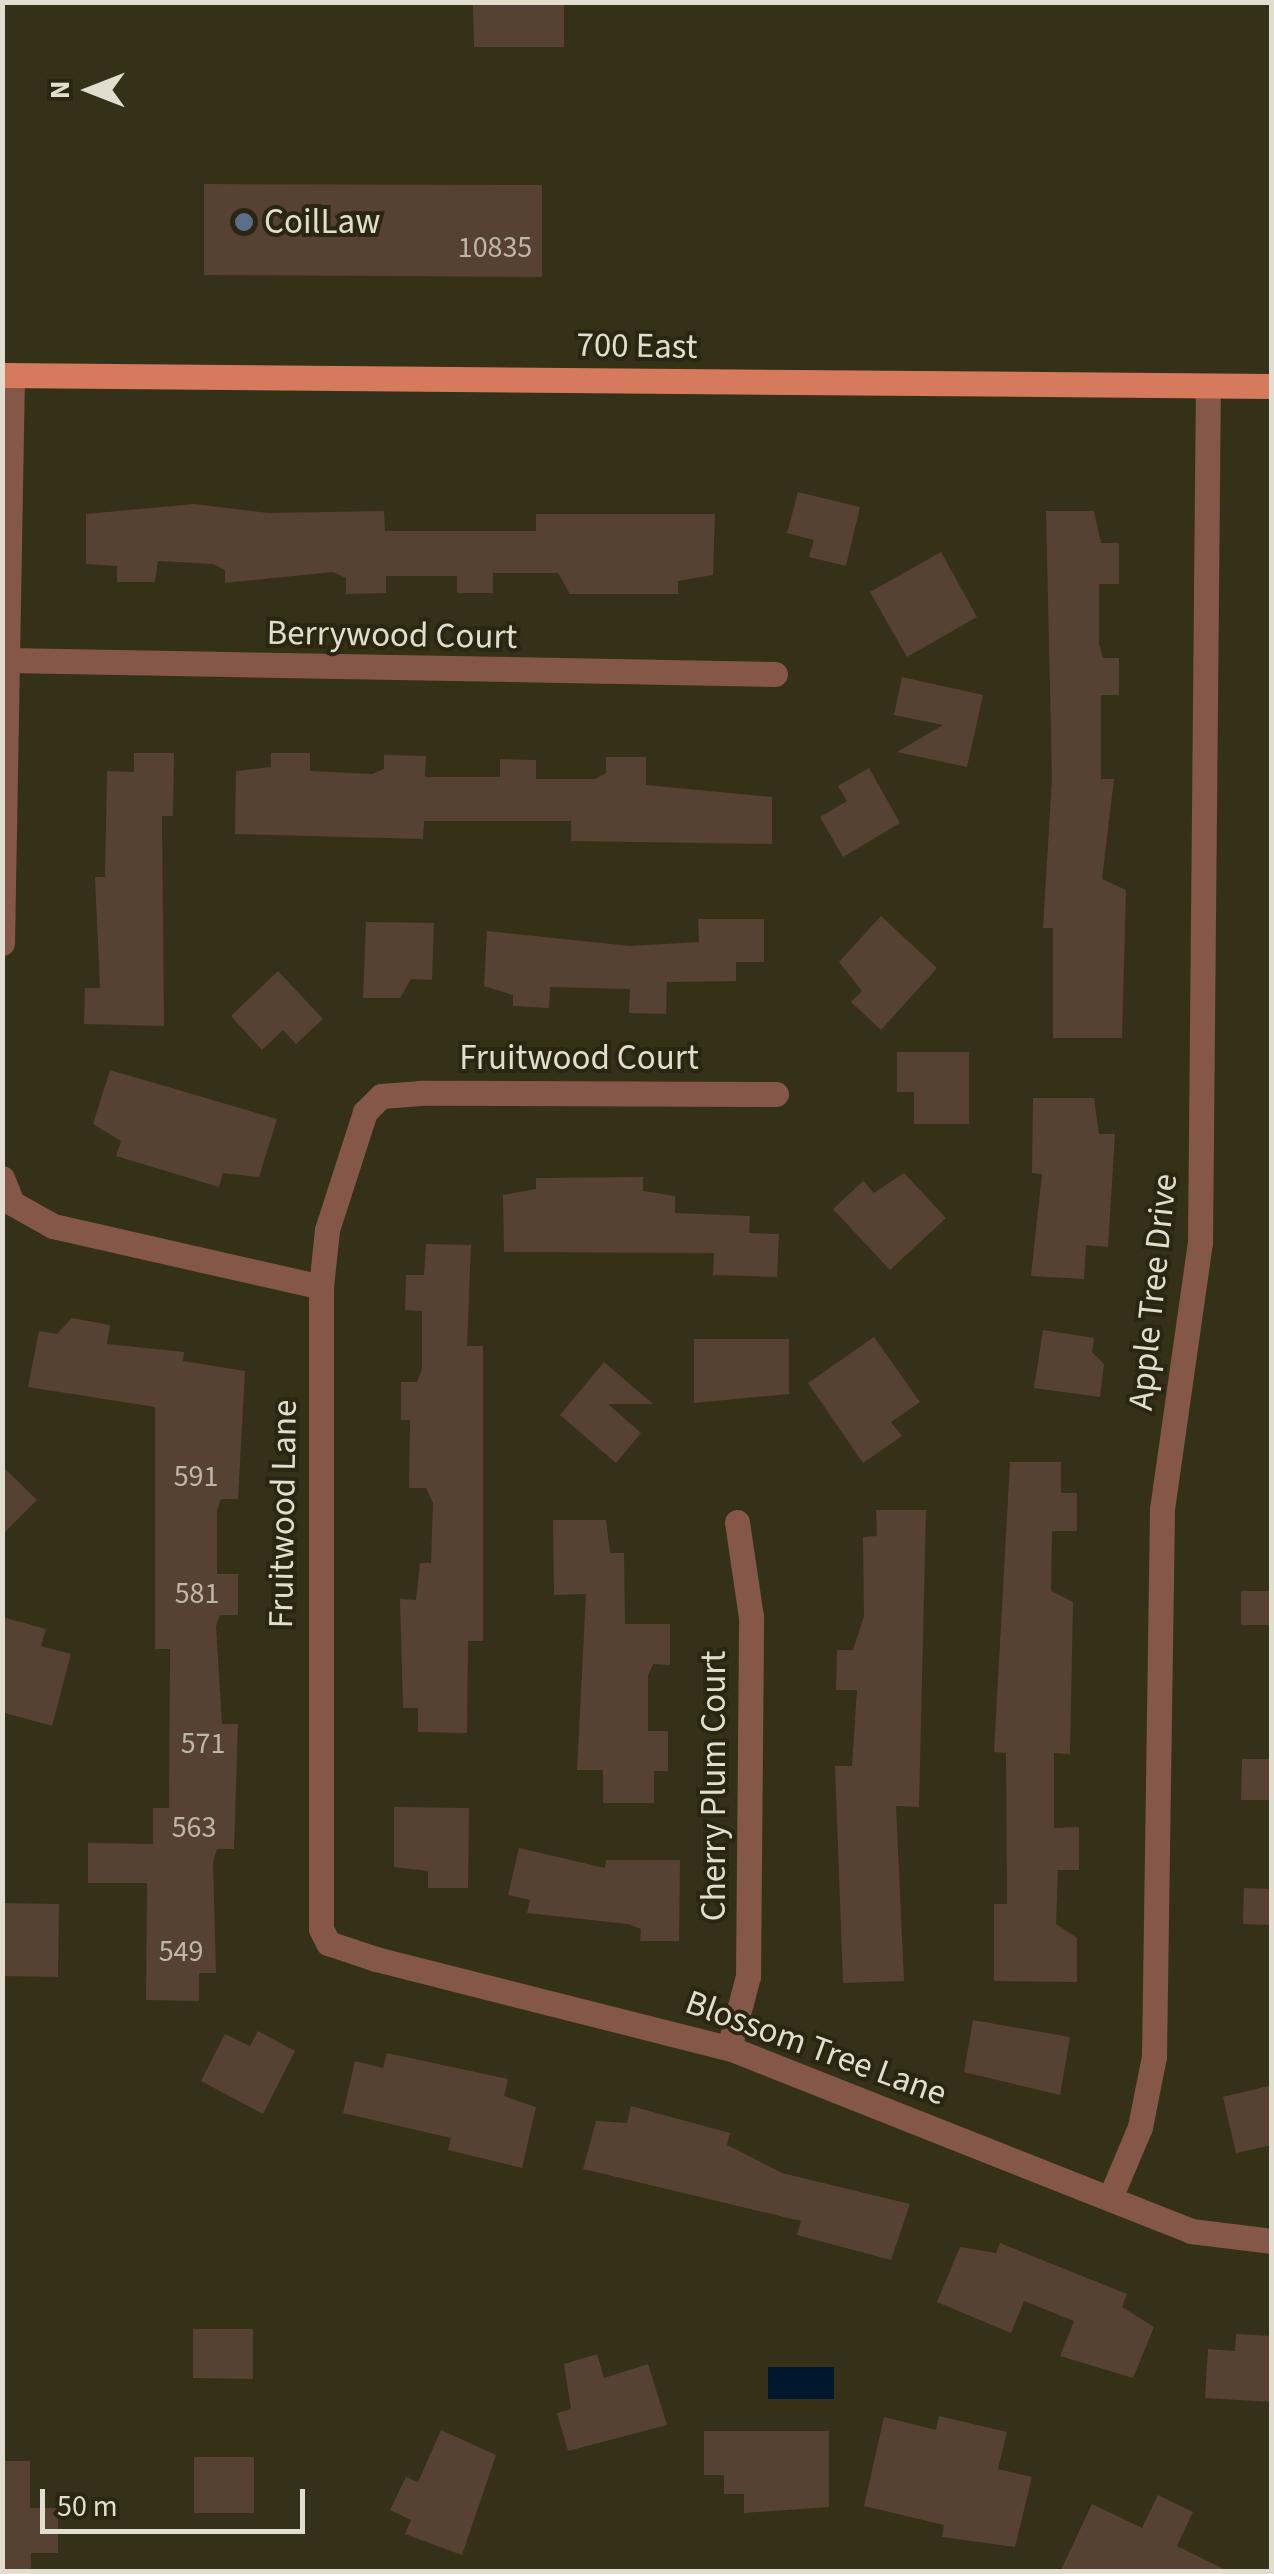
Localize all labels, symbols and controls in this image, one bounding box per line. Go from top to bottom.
north arrow [40,40,140,140]
text: N [40,81,80,99]
place label: CoilLaw [264,201,380,243]
marker: CoilLaw [233,211,255,233]
house number: 10835 [458,230,532,266]
street label: 700 East [576,324,698,368]
street label: Berrywood Court [266,612,518,658]
street label: Fruitwood Court [459,1037,699,1079]
street label: Apple Tree Drive [1120,1172,1186,1412]
street label: Fruitwood Lane [260,1399,306,1629]
house number: 591 [174,1459,218,1495]
house number: 581 [175,1576,219,1612]
street label: Cherry Plum Court [693,1651,735,1921]
house number: 571 [181,1726,225,1762]
house number: 563 [172,1810,216,1846]
house number: 549 [159,1934,203,1970]
street label: Blossom Tree Lane [680,1981,952,2115]
scale bar [45,2469,310,2531]
text: 50 m [57,2485,118,2528]

